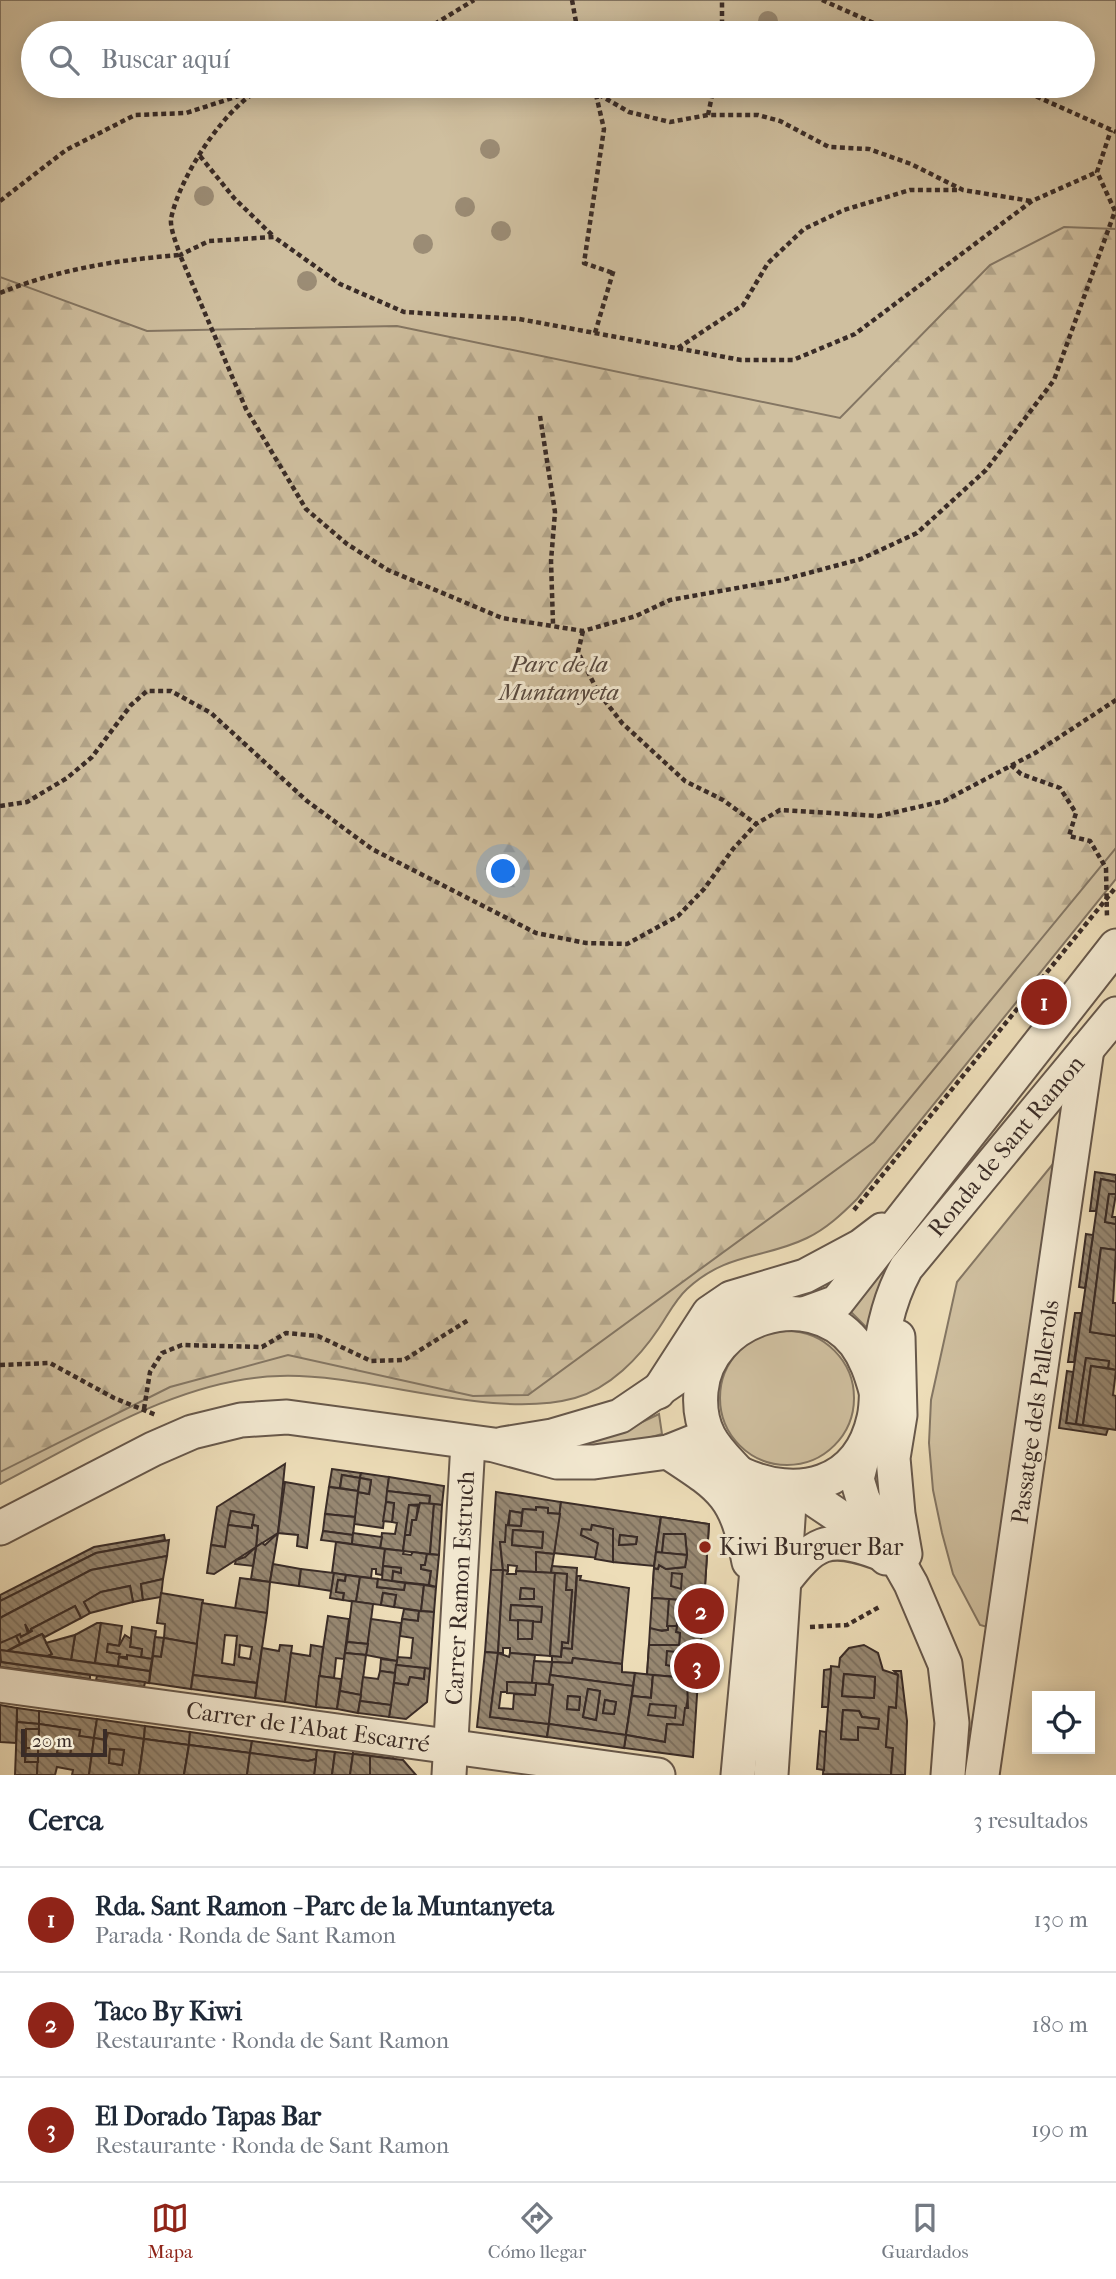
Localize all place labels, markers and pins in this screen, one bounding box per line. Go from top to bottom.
pin: 1 [1021,976,1067,1028]
place label: Kiwi Burguer Bar [719,1533,904,1561]
marker: Kiwi Burguer Bar [697,1539,713,1555]
pin: 2 [678,1585,724,1637]
pin: 3 [674,1640,720,1692]

